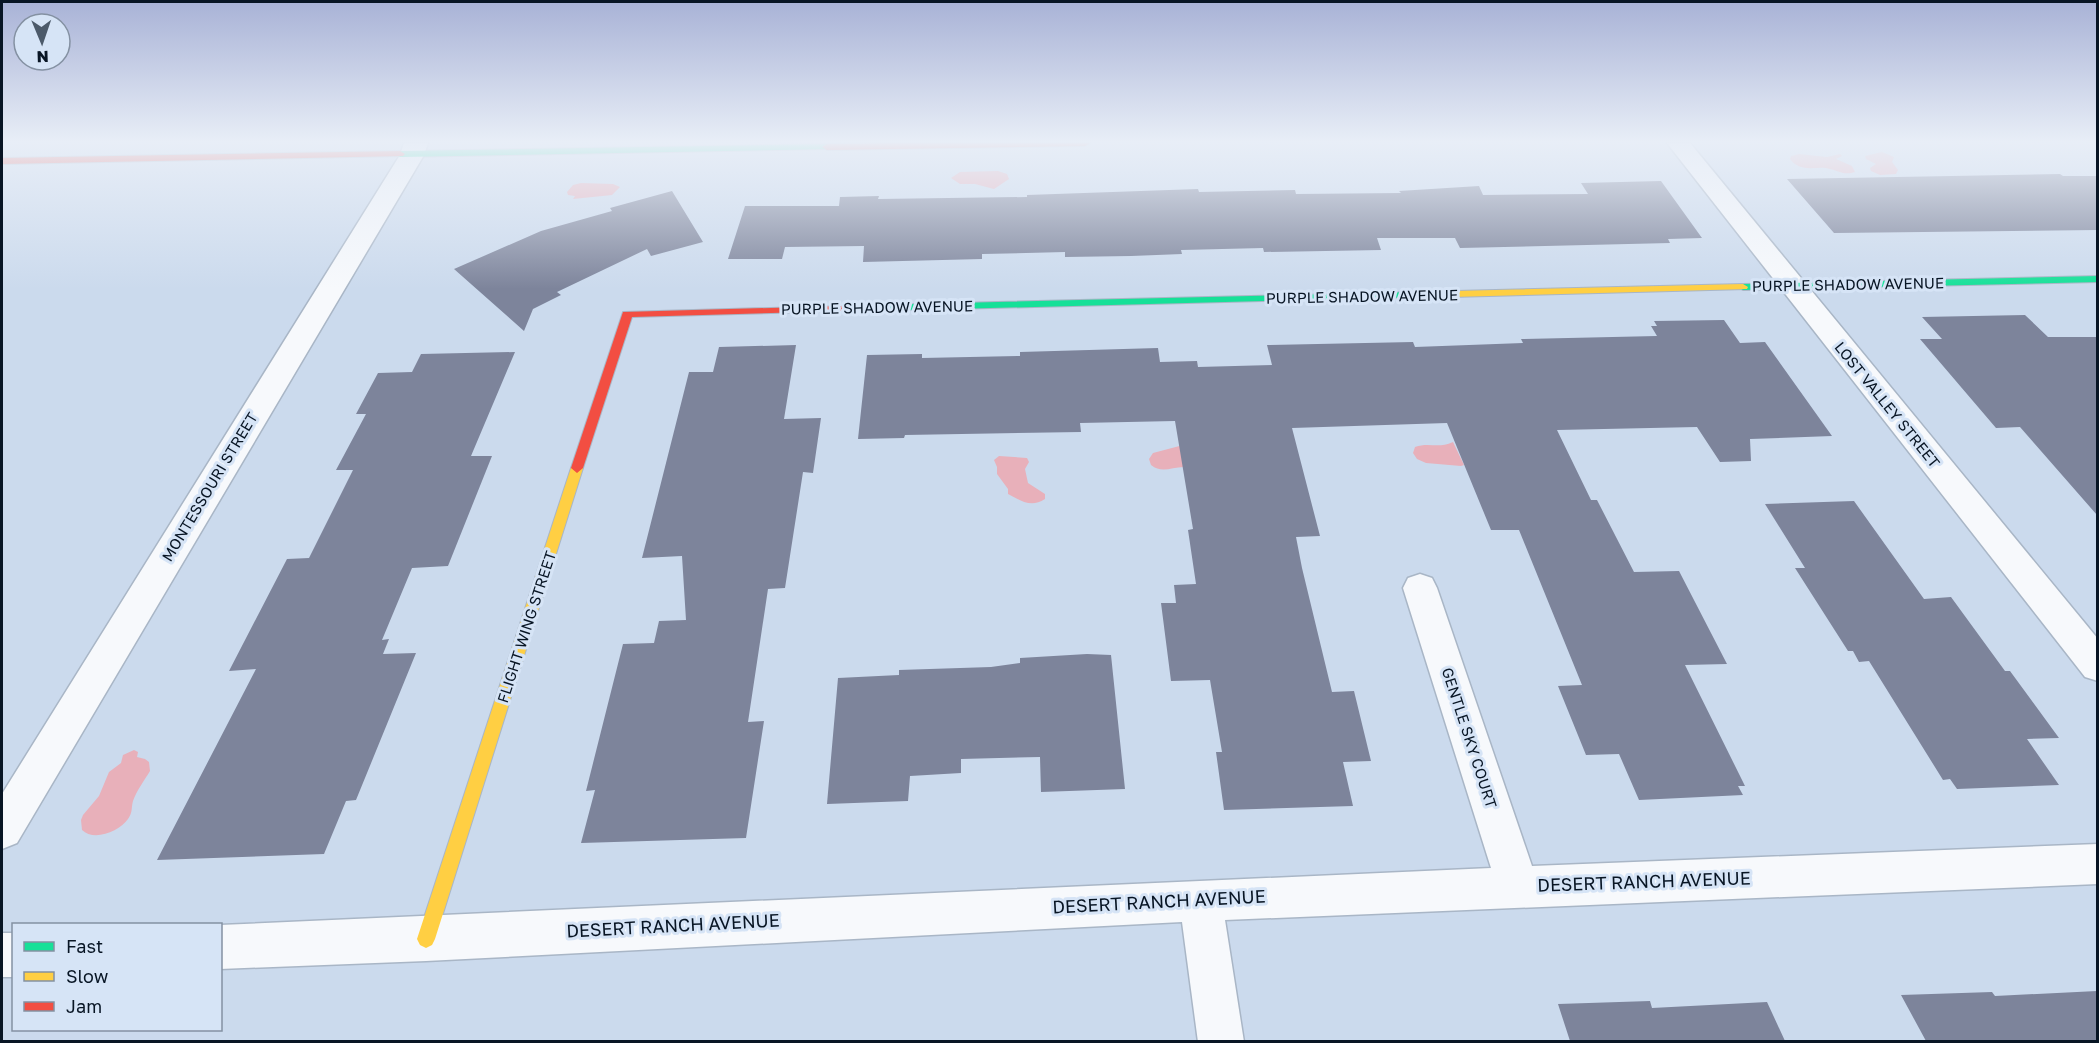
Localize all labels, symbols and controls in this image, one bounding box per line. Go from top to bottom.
north arrow [12,12,72,72]
text: N [36,47,49,67]
street label: PURPLE SHADOW AVENUE [1752,273,1944,295]
street label: PURPLE SHADOW AVENUE [1266,285,1458,307]
street label: PURPLE SHADOW AVENUE [781,296,973,318]
street label: LOST VALLEY STREET [1831,338,1944,471]
street label: MONTESSOURI STREET [158,409,261,564]
street label: FLIGHT WING STREET [493,548,559,705]
street label: GENTLE SKY COURT [1439,665,1501,810]
street label: DESERT RANCH AVENUE [1537,866,1751,896]
street label: DESERT RANCH AVENUE [1052,884,1266,918]
street label: DESERT RANCH AVENUE [566,908,780,942]
legend [12,923,222,1031]
text: Fast [66,935,103,957]
text: Slow [66,965,109,987]
text: Jam [66,995,102,1017]

